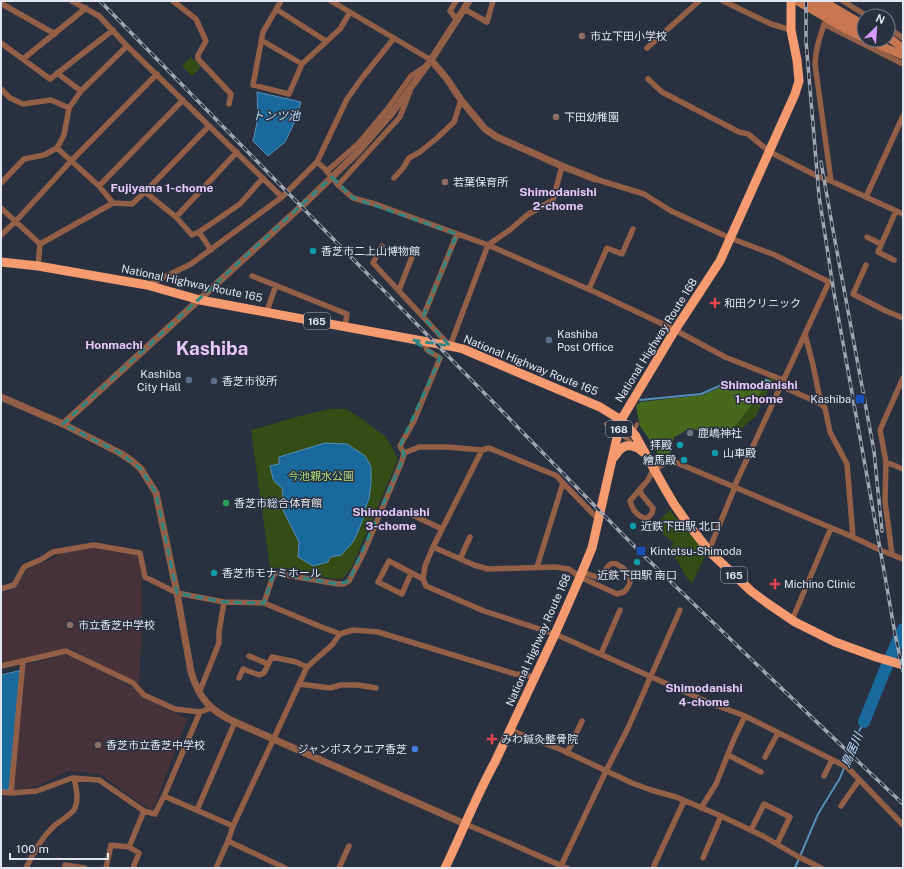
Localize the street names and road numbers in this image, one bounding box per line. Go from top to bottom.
street label: National Highway Route 165 [120,262,264,304]
street label: National Highway Route 168 [613,276,699,404]
road number: 165 [304,313,330,329]
street label: National Highway Route 165 [462,332,600,398]
road number: 168 [606,421,632,437]
road number: 165 [721,567,747,583]
street label: National Highway Route 168 [503,572,573,708]

